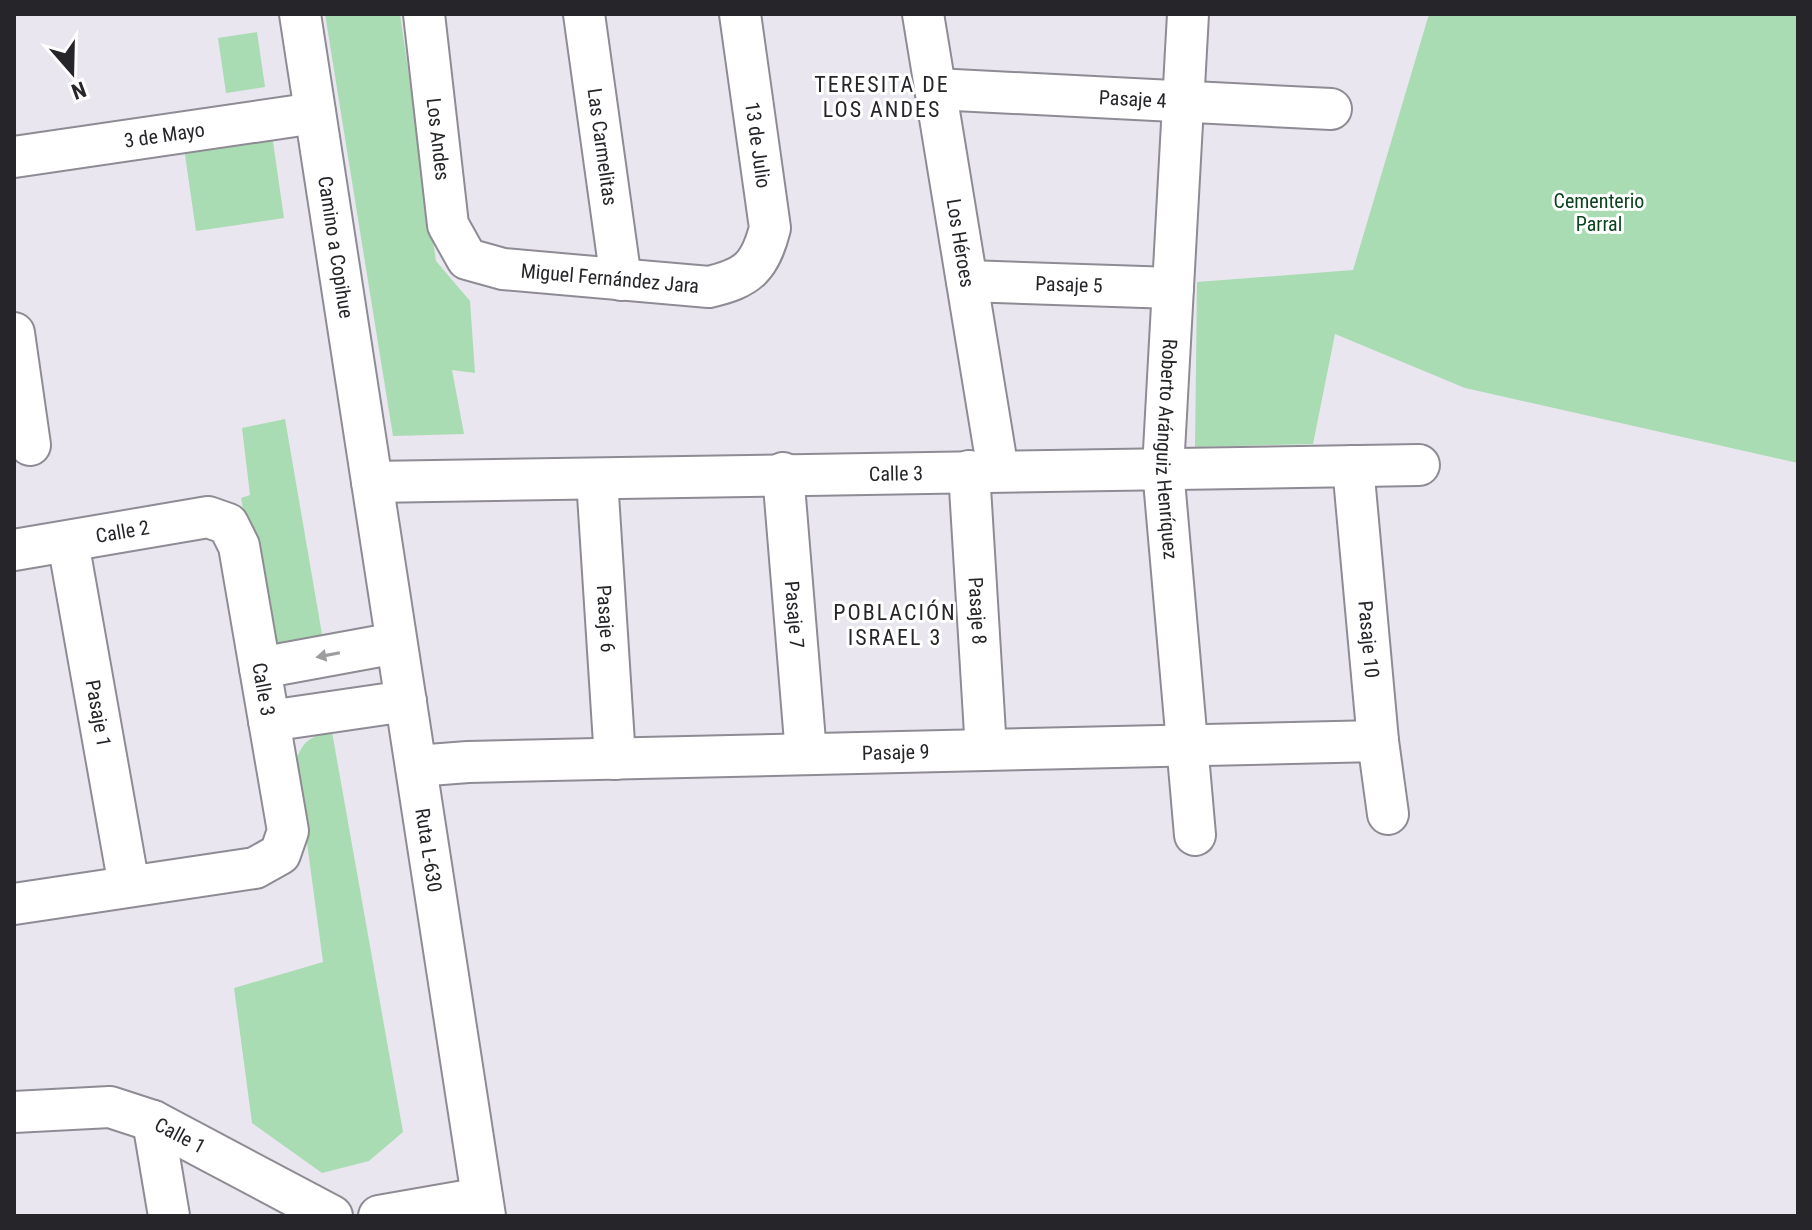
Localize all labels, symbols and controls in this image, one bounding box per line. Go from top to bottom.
north arrow [32,32,112,112]
district label: TERESITA DE LOS ANDES [814,72,950,122]
text: N [68,76,89,104]
street label: Pasaje 4 [1098,85,1167,113]
street label: Las Carmelitas [582,87,622,207]
street label: Los Andes [422,97,455,182]
street label: 13 de Julio [740,100,776,190]
street label: 3 de Mayo [123,117,206,153]
street label: Camino a Copihue [313,174,359,320]
park label: Cementerio Parral [1554,189,1644,236]
street label: Los Héroes [941,197,980,289]
street label: Miguel Fernández Jara [520,259,700,298]
street label: Pasaje 5 [1035,271,1103,298]
street label: Roberto Aránguiz Henríquez [1151,338,1183,561]
street label: Calle 3 [869,461,923,486]
street label: Calle 2 [94,515,151,548]
street label: Pasaje 8 [963,576,992,645]
street label: Pasaje 7 [780,580,809,649]
street label: Pasaje 6 [592,584,620,653]
district label: POBLACIÓN ISRAEL 3 [833,599,957,650]
street label: Pasaje 10 [1353,600,1384,679]
one-way arrow [316,650,341,662]
street label: Calle 3 [247,661,280,718]
street label: Pasaje 1 [81,678,116,749]
street label: Pasaje 9 [862,739,930,765]
street label: Ruta L-630 [410,807,447,894]
street label: Calle 1 [151,1112,210,1159]

